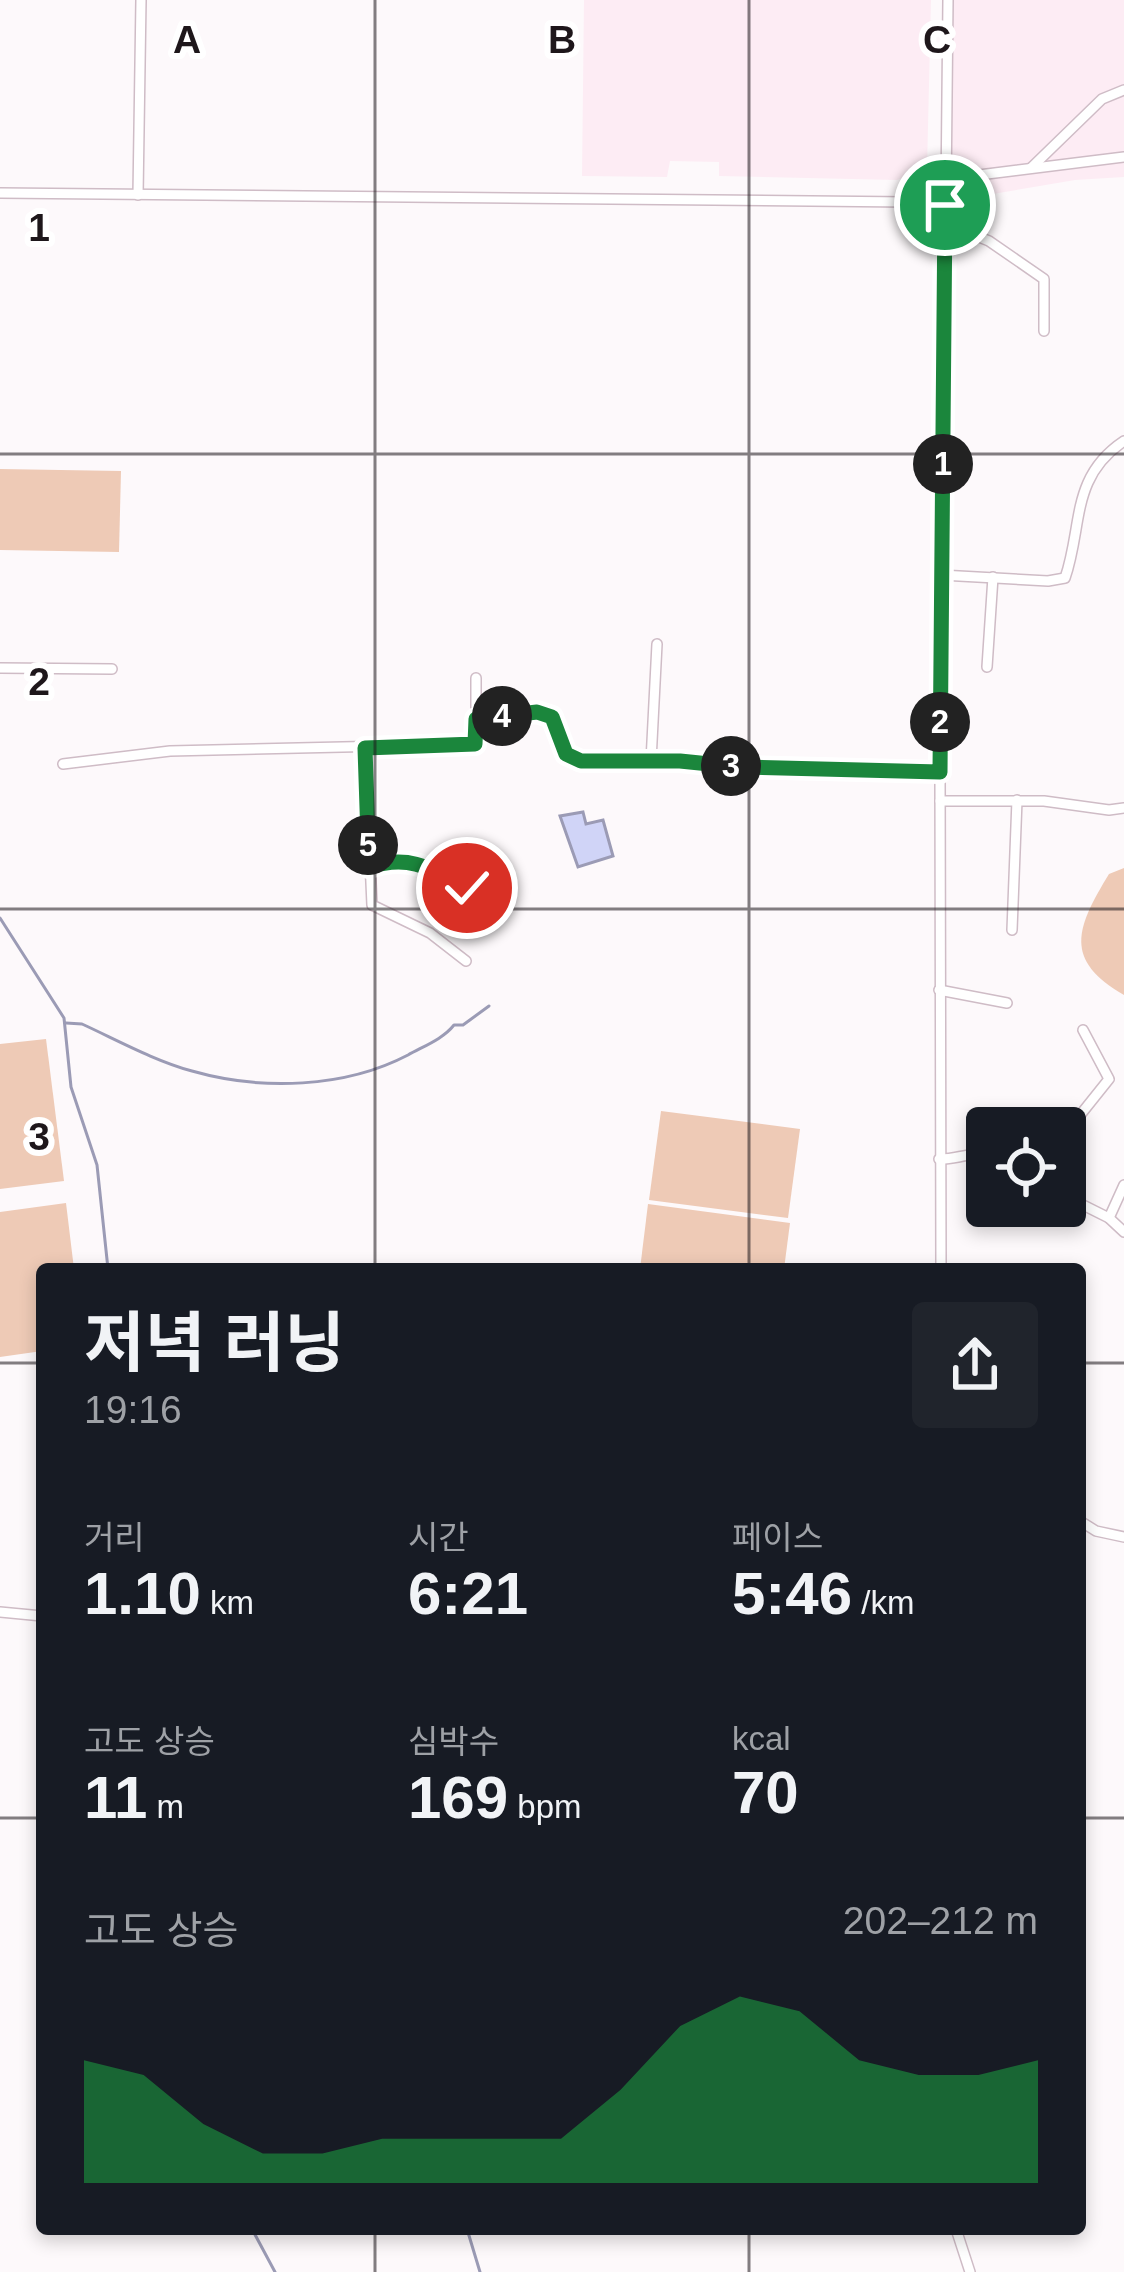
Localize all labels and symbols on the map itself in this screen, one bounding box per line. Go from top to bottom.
text: A [173,18,201,61]
text: B [548,18,576,61]
text: C [923,18,951,61]
pin [894,154,996,256]
text: 1 [28,206,50,249]
pin: 1 [913,434,973,494]
text: 2 [28,660,50,703]
pin: 4 [472,686,532,746]
pin: 2 [910,692,970,752]
pin: 3 [701,736,761,796]
pin: 5 [338,815,398,875]
pin [416,837,518,939]
text: 3 [28,1115,50,1158]

